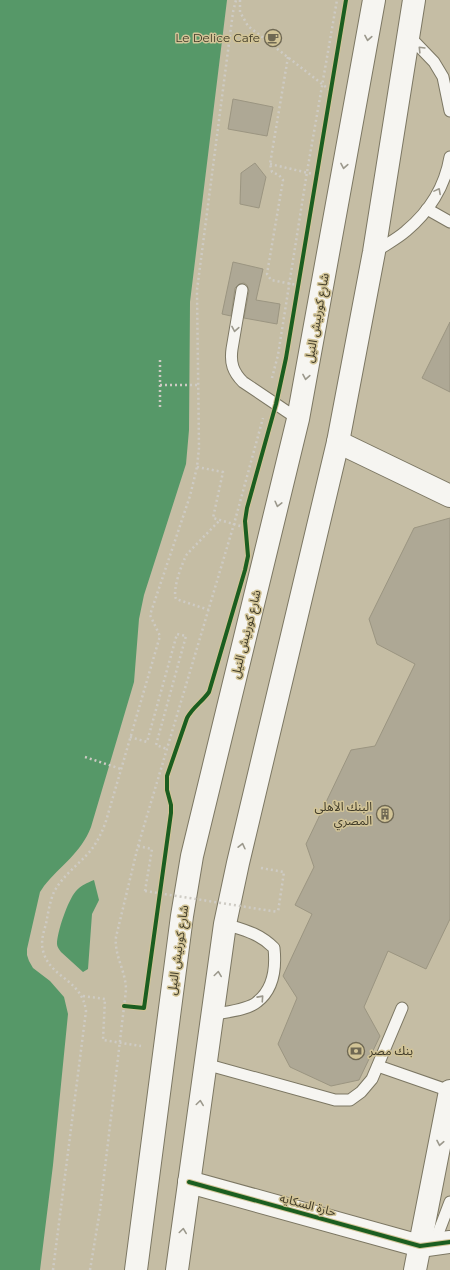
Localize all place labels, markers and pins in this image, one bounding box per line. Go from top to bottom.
cafe icon: Le Delice Cafe [263,28,283,48]
place label: Le Delice Cafe [175,30,260,45]
place label: البنك الأهلى المصري [314,799,372,831]
building icon: البنك الأهلى المصري [375,804,395,824]
bank icon: بنك مصر [346,1041,366,1061]
place label: بنك مصر [368,1043,413,1058]

